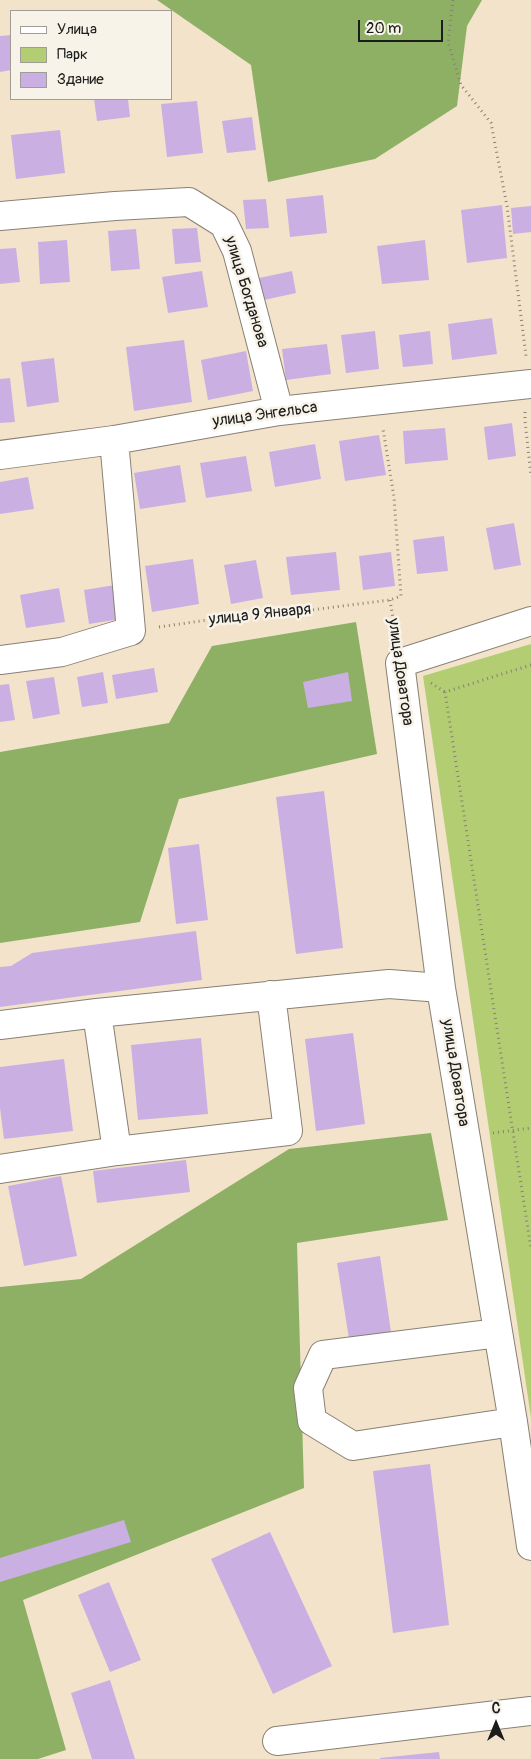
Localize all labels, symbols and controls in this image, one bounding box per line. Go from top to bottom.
legend [10,10,172,100]
scale bar [361,10,446,42]
text: 20 m [366,19,401,38]
text: Улица [57,20,97,39]
text: Парк [57,45,88,64]
text: Здание [57,70,104,89]
street label: улица Богданова [220,234,272,350]
street label: улица Энгельса [211,398,319,432]
street label: улица 9 Января [208,600,312,630]
street label: улица Доватора [383,617,417,727]
street label: улица Доватора [437,1018,473,1128]
north arrow [471,1699,521,1749]
text: С [492,1700,500,1717]

